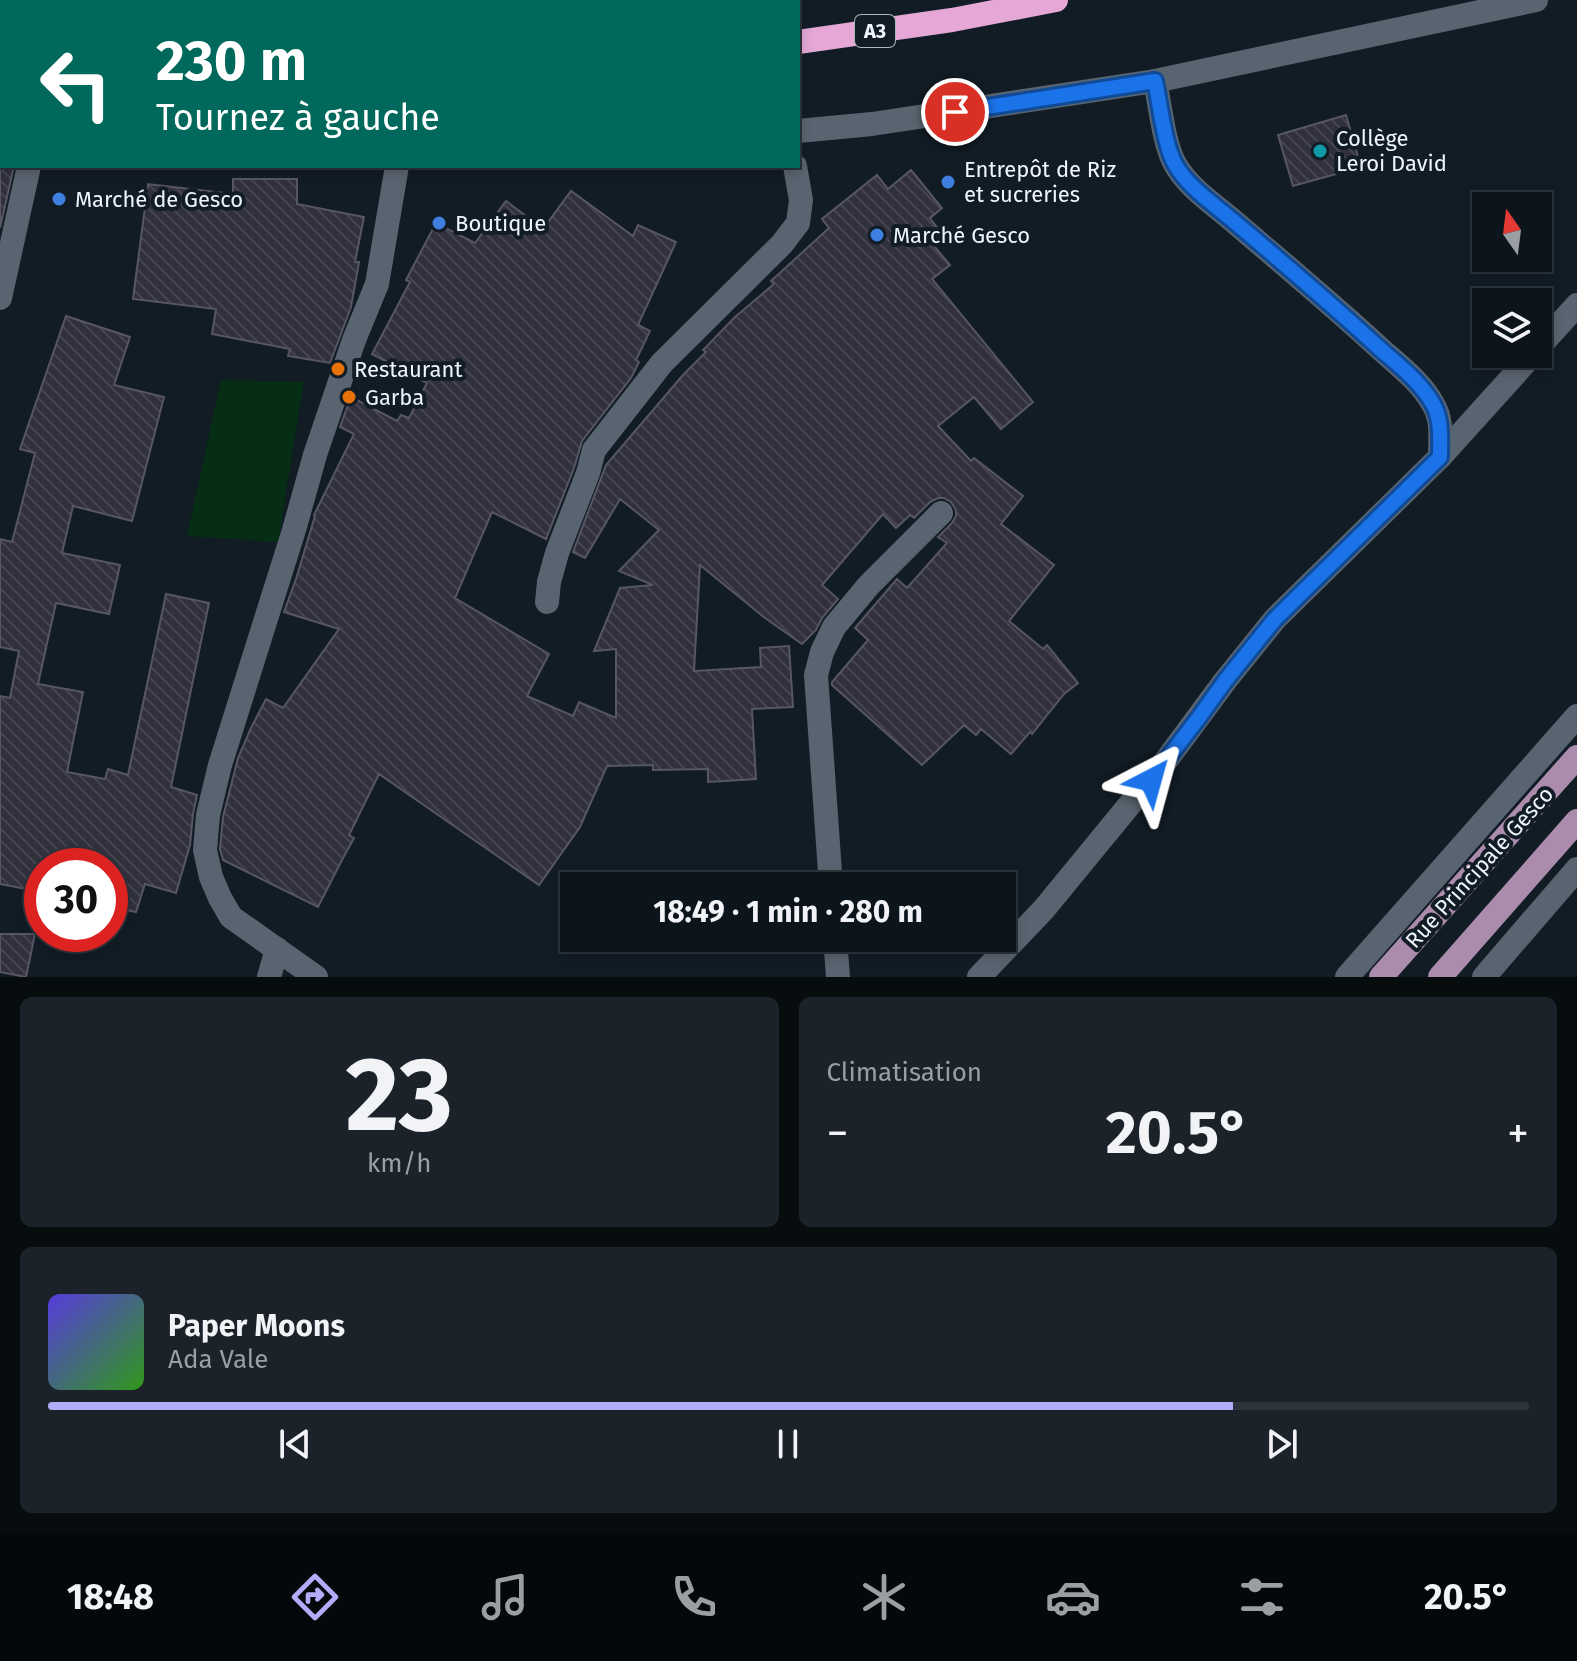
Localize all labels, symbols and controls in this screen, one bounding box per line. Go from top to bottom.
road number: A3 [855,15,895,47]
text: 230 m [156,28,307,95]
icon: left [24,32,128,136]
pin [921,78,989,146]
icon: arrive [933,90,977,134]
text: Tournez à gauche [156,96,440,140]
place label: Collège Leroi David [1336,125,1447,177]
marker: Collège Leroi David [1311,142,1329,160]
place label: Entrepôt de Riz et sucreries [964,156,1116,208]
marker: Entrepôt de Riz et sucreries [939,173,957,191]
place label: Marché de Gesco [75,186,243,213]
marker: Marché de Gesco [50,190,68,208]
north arrow [1472,192,1552,272]
map controls [1472,192,1552,368]
place label: Boutique [455,210,546,237]
marker: Boutique [430,214,448,232]
place label: Marché Gesco [893,222,1030,249]
marker: Marché Gesco [868,226,886,244]
button: layers [1472,288,1552,368]
place label: Restaurant [354,356,462,383]
marker: Restaurant [329,360,347,378]
place label: Garba [365,384,424,411]
marker: Garba [340,388,358,406]
position arrow [1109,738,1193,822]
street label: Rue Principale Gesco [1400,781,1559,954]
speed limit sign: 30 [24,848,128,952]
text: 18:49 · 1 min · 280 m [653,894,923,930]
text: 23 [346,1033,453,1158]
text: Climatisation [827,1057,982,1088]
text: 20.5° [1106,1097,1250,1169]
text: − [827,1107,849,1160]
text: + [1507,1107,1529,1160]
text: km/h [367,1148,431,1179]
text: Paper Moons [168,1308,345,1344]
text: Ada Vale [168,1344,268,1375]
icon: previous [273,1422,317,1466]
icon: pause [766,1422,810,1466]
icon: next [1260,1422,1304,1466]
icon: directions [287,1569,343,1625]
icon: music [477,1569,533,1625]
icon: phone [666,1569,722,1625]
icon: climate [856,1569,912,1625]
icon: car [1045,1569,1101,1625]
icon: filters [1234,1569,1290,1625]
text: 18:48 [67,1575,154,1619]
text: 20.5° [1424,1575,1510,1619]

